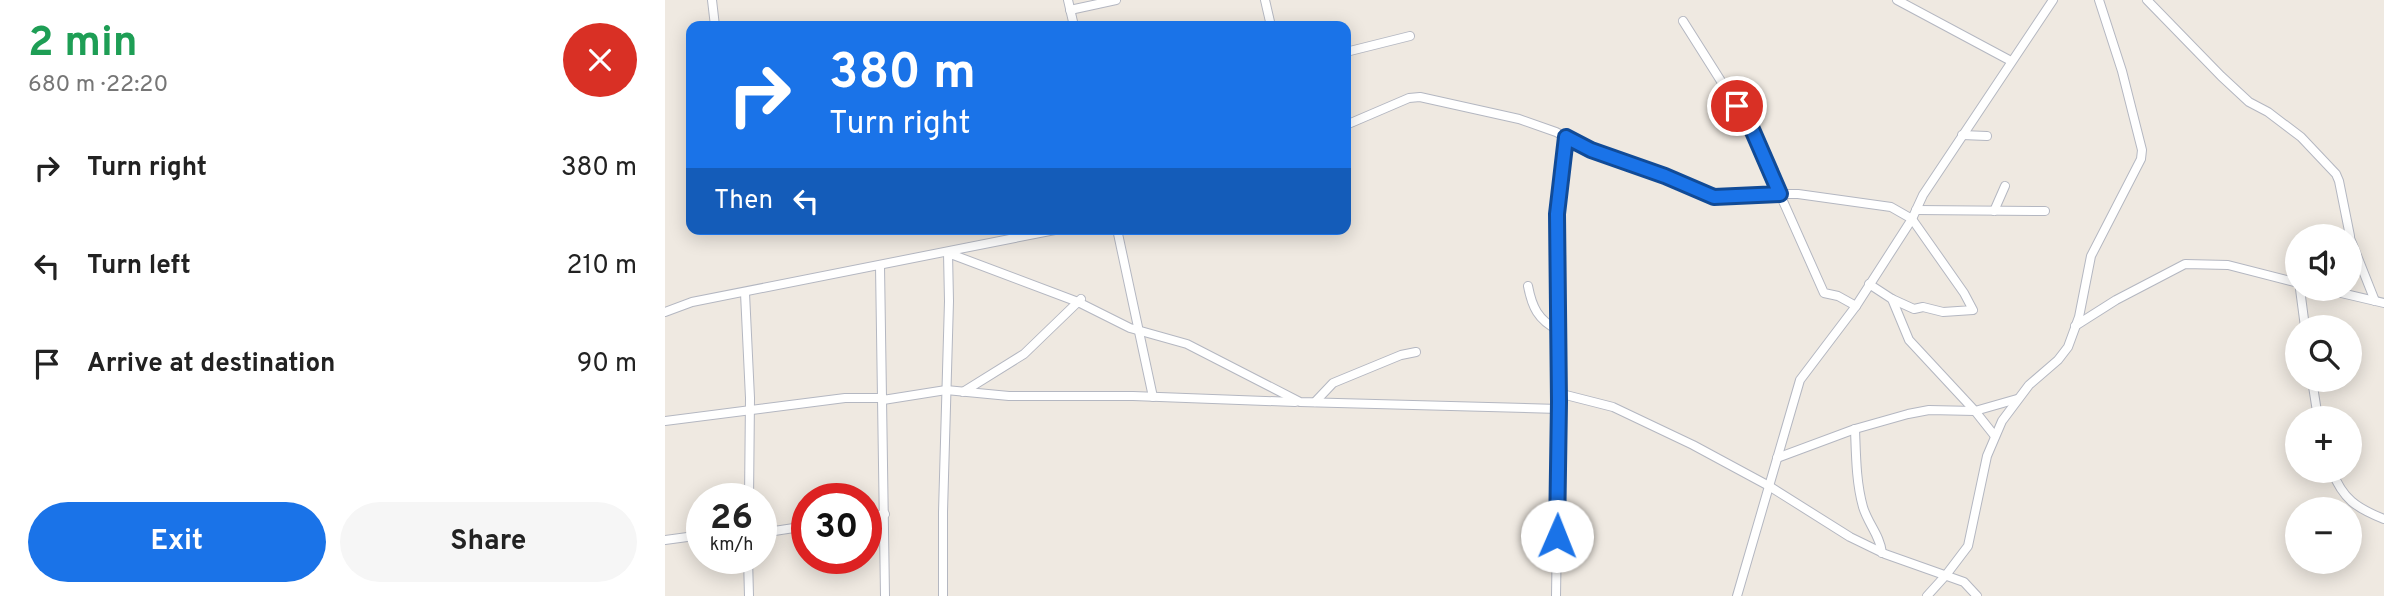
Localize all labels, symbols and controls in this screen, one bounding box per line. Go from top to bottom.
text: 2 min [28,18,138,71]
button: close [563,23,637,97]
text: 380 m [829,44,976,106]
icon: right [714,49,805,140]
text: 680 m · 22:20 [28,71,168,100]
pin [1707,76,1767,136]
icon: arrive [1718,87,1756,125]
text: Turn right [829,105,971,145]
icon: right [28,149,66,187]
text: Turn right [87,152,207,185]
text: 380 m [561,152,637,185]
icon: left [787,182,825,220]
text: Then [714,185,773,218]
map controls [2285,224,2362,574]
button: sound [2285,224,2362,301]
icon: left [28,247,66,285]
text: Turn left [87,250,191,283]
text: 210 m [567,250,637,283]
button: search [2285,315,2362,392]
icon: arrive [28,345,66,383]
text: Arrive at destination [87,348,335,381]
text: 90 m [577,348,637,381]
button: + [2285,406,2362,483]
speed limit sign: 30 [791,483,882,574]
text: 26 [710,497,753,541]
button: − [2285,497,2362,574]
position arrow [1520,499,1594,573]
button: Exit [28,502,326,582]
button: Share [340,502,637,582]
text: km/h [710,534,753,557]

